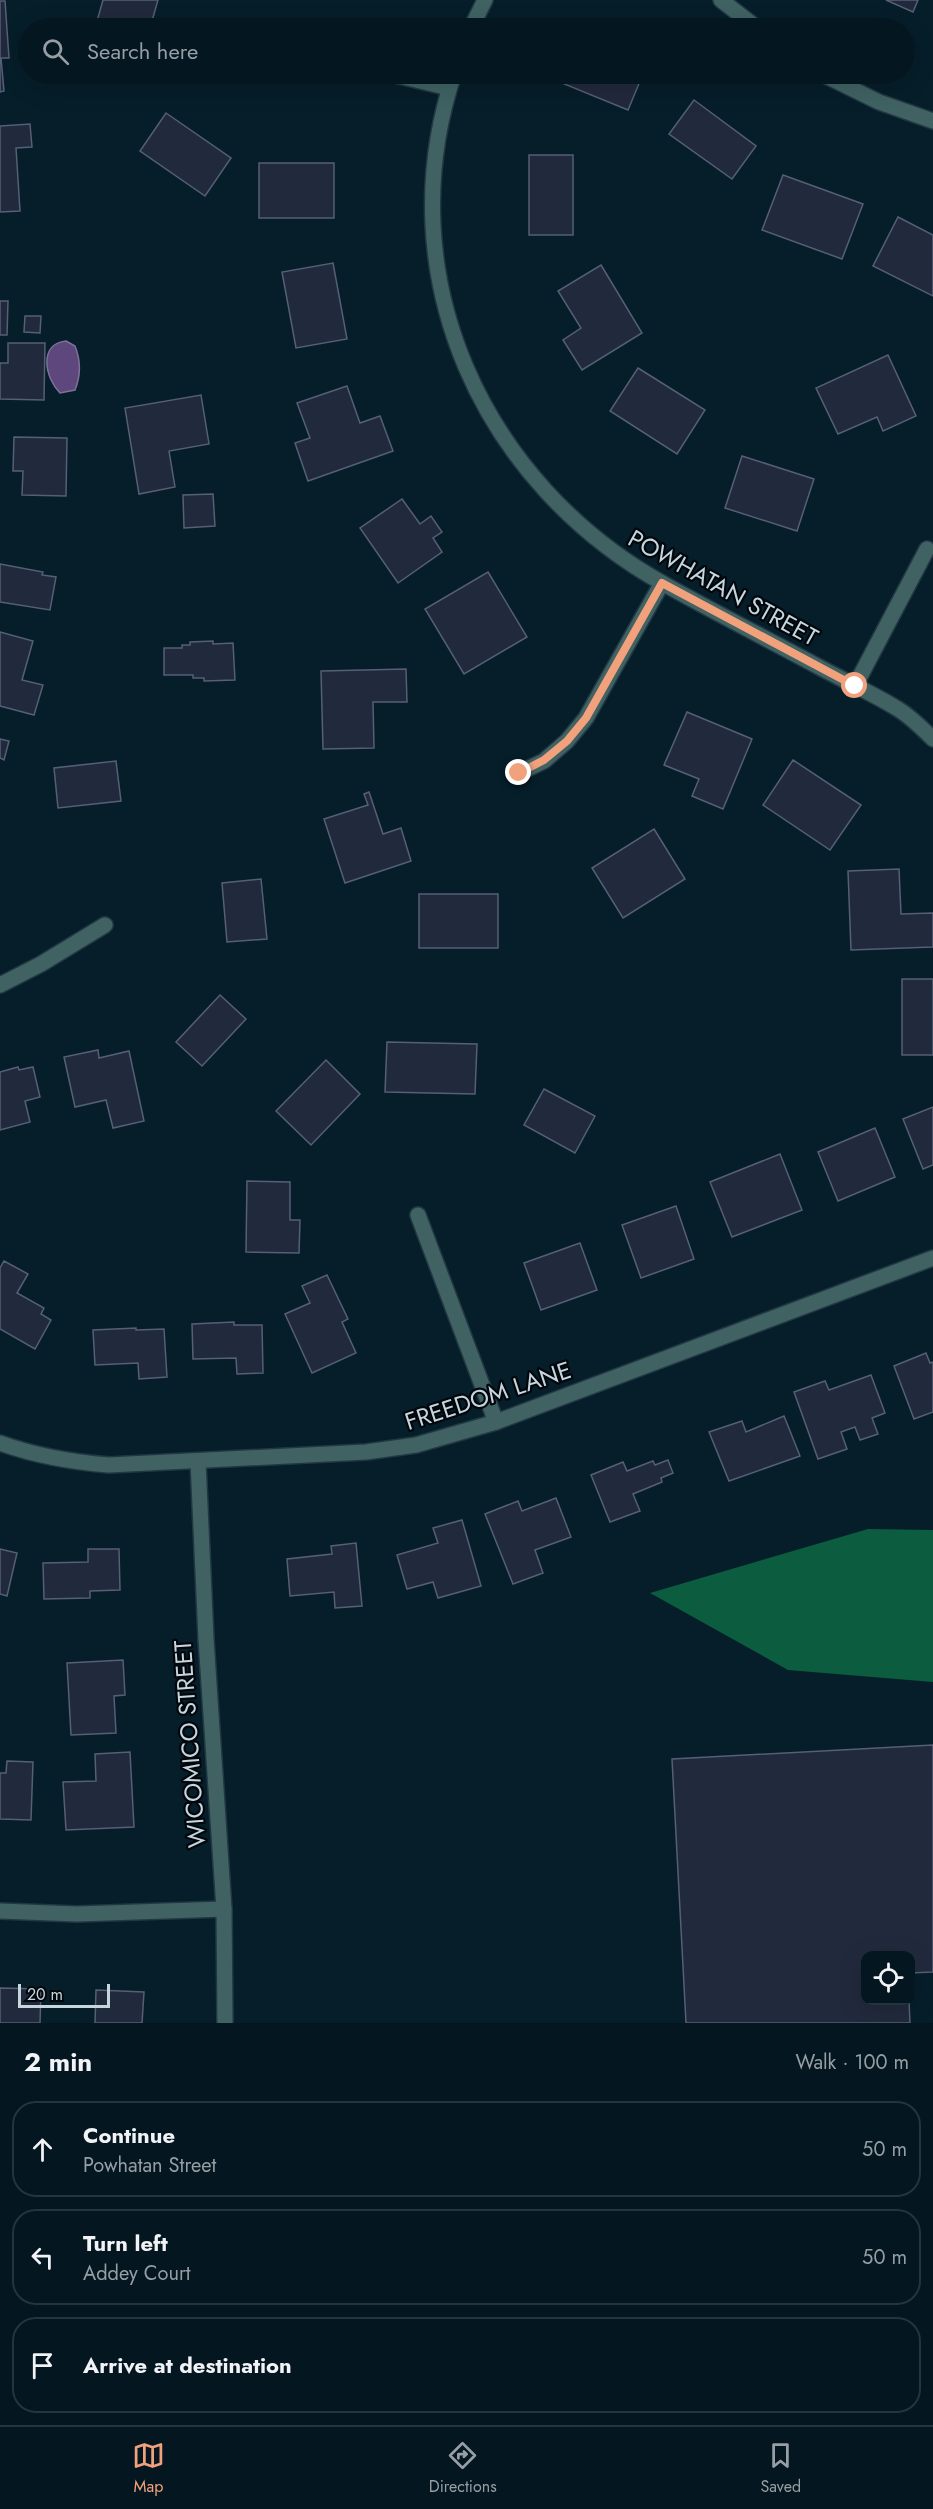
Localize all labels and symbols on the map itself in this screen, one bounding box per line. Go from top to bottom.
street label: POWHATAN STREET [622,521,825,654]
route start [841,672,867,698]
route end [505,759,531,785]
street label: FREEDOM LANE [400,1352,575,1439]
street label: WICOMICO STREET [165,1639,214,1849]
scale bar [18,1981,110,2008]

